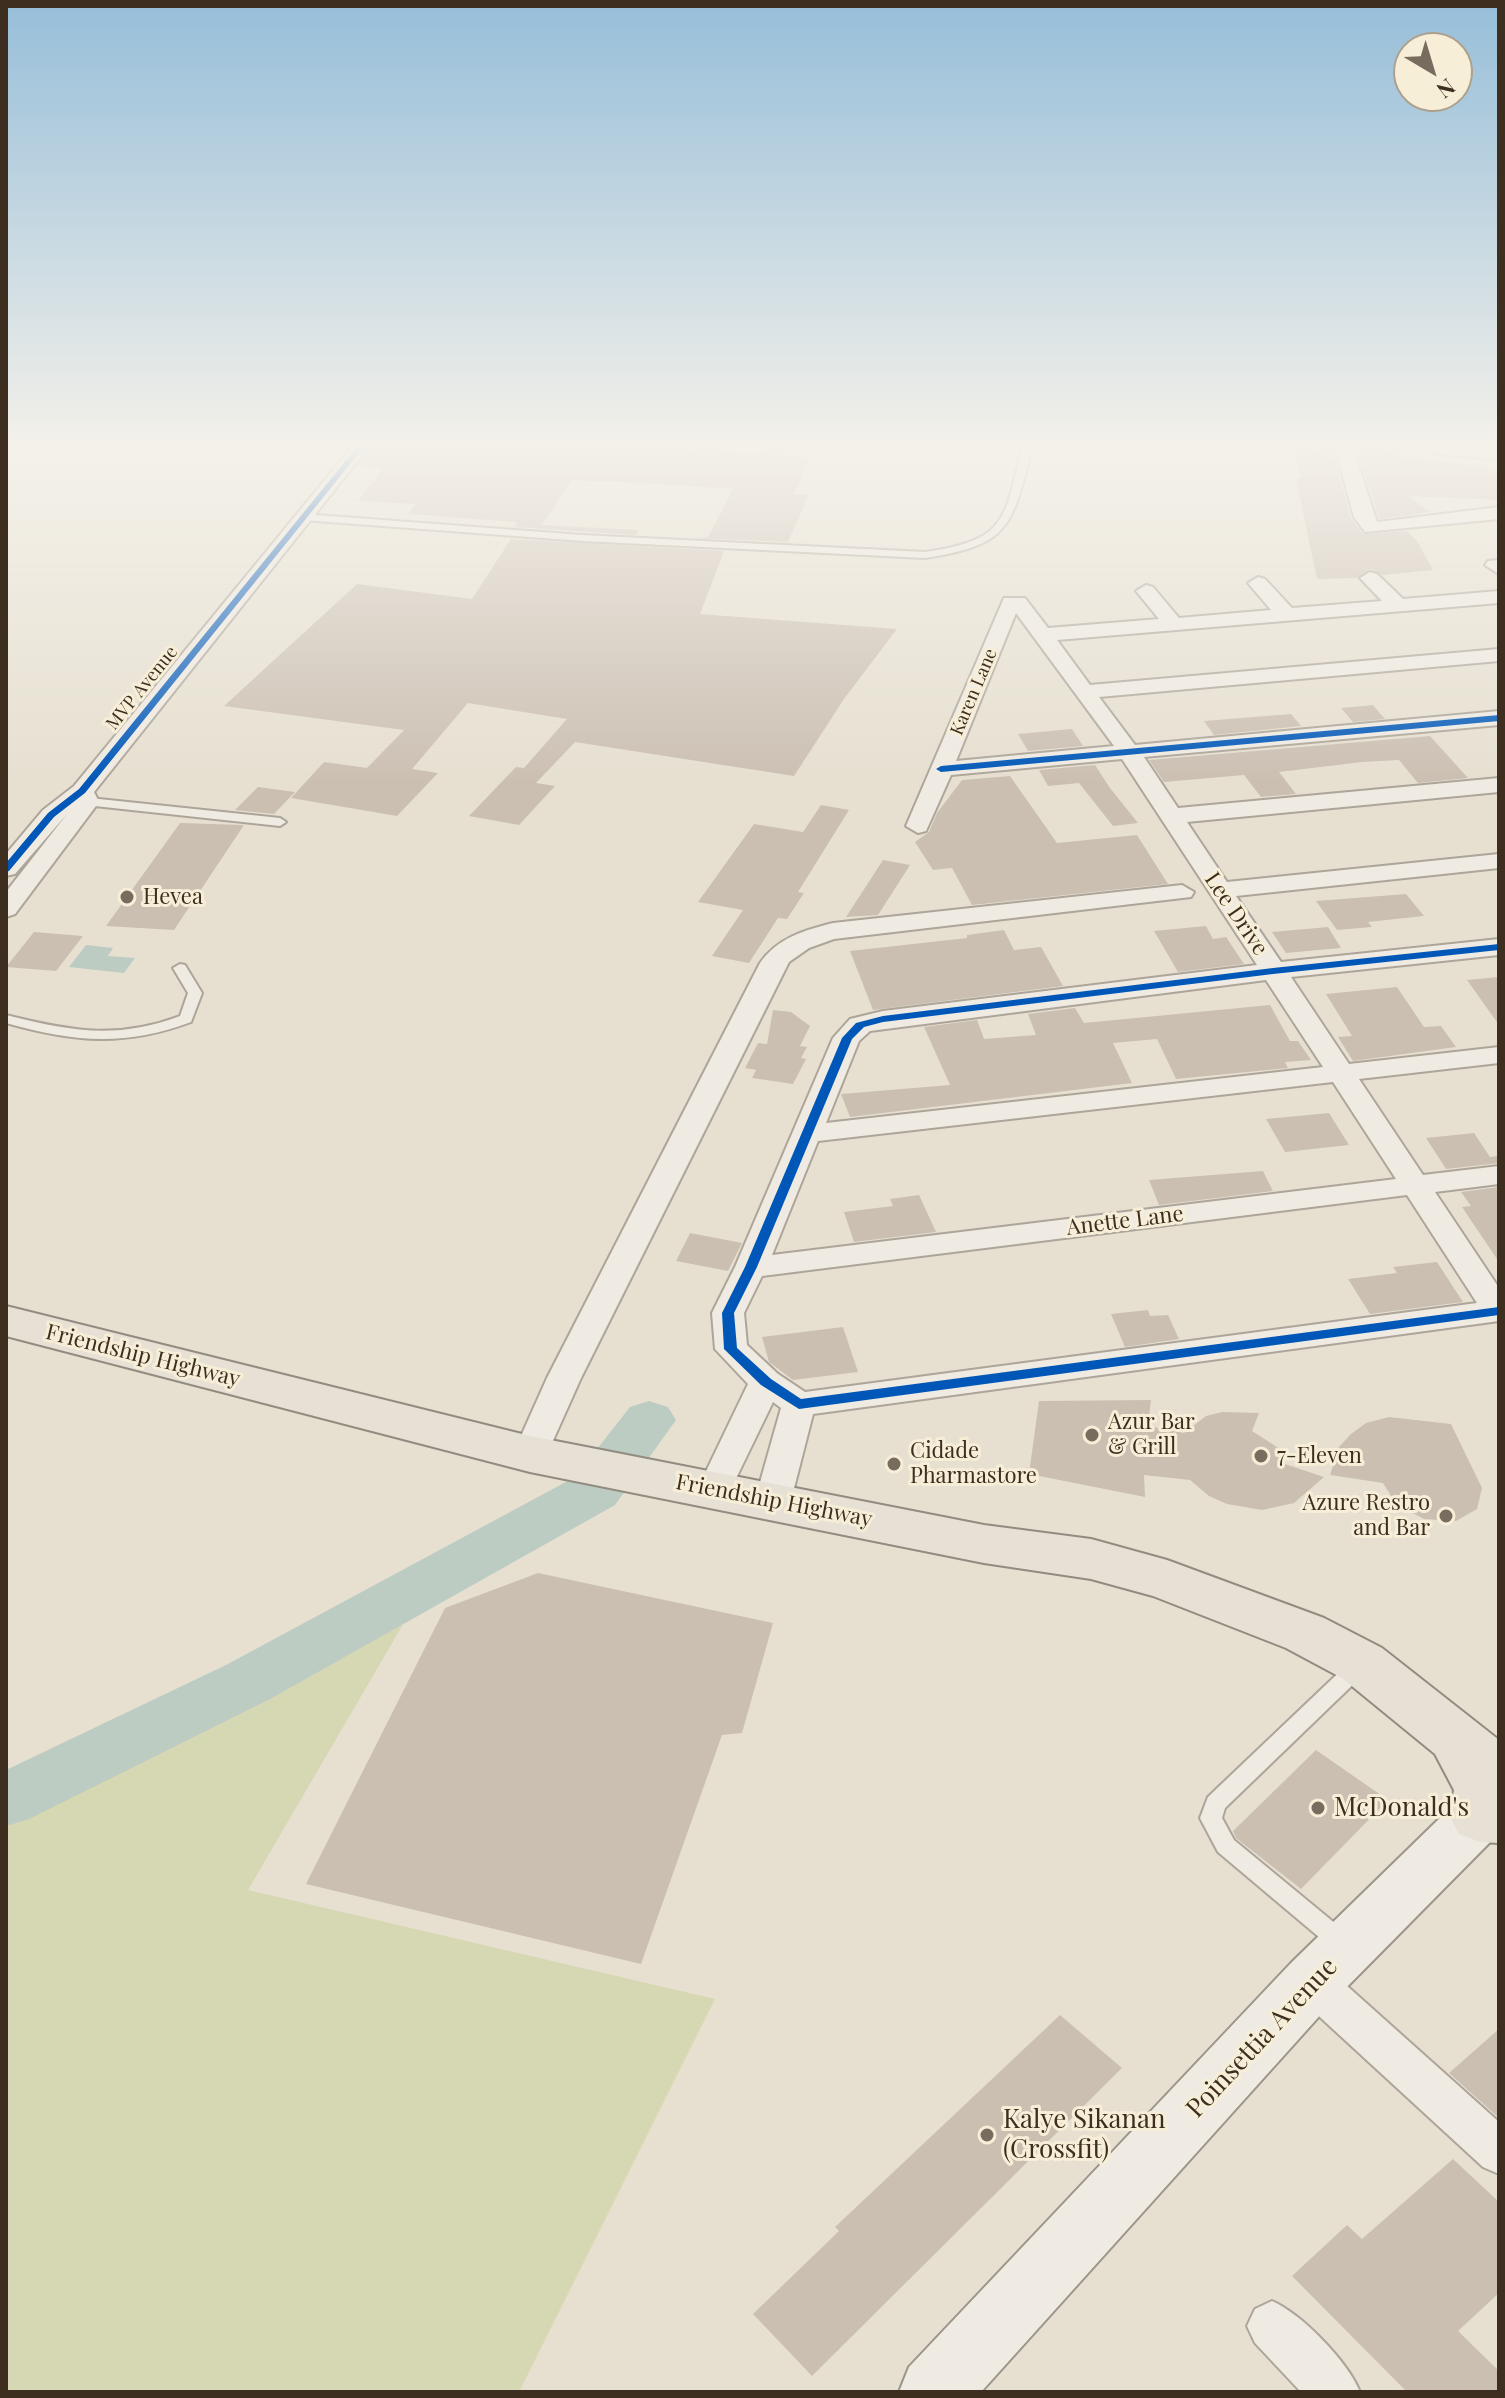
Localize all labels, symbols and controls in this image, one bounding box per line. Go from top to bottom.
north arrow [1393,32,1473,112]
text: N [1431,73,1462,106]
street label: MVP Avenue [102,642,182,734]
street label: Karen Lane [946,645,1002,739]
street label: Lee Drive [1199,867,1273,961]
place label: Hevea [143,884,203,910]
marker: Hevea [118,888,136,906]
street label: Anette Lane [1065,1201,1185,1241]
street label: Friendship Highway [43,1319,243,1393]
place label: Azur Bar & Grill [1108,1409,1195,1460]
marker: Azur Bar & Grill [1083,1426,1101,1444]
place label: Cidade Pharmastore [910,1438,1037,1490]
place label: 7-Eleven [1277,1443,1362,1469]
marker: 7-Eleven [1252,1447,1270,1465]
marker: Cidade Pharmastore [885,1455,903,1473]
street label: Friendship Highway [674,1469,874,1533]
place label: Azure Restro and Bar [1303,1490,1430,1542]
marker: Azure Restro and Bar [1437,1507,1455,1525]
place label: McDonald's [1334,1792,1469,1824]
marker: McDonald's [1309,1799,1327,1817]
street label: Poinsettia Avenue [1180,1952,1344,2124]
place label: Kalye Sikanan (Crossfit) [1003,2104,1166,2166]
marker: Kalye Sikanan (Crossfit) [978,2126,996,2144]

